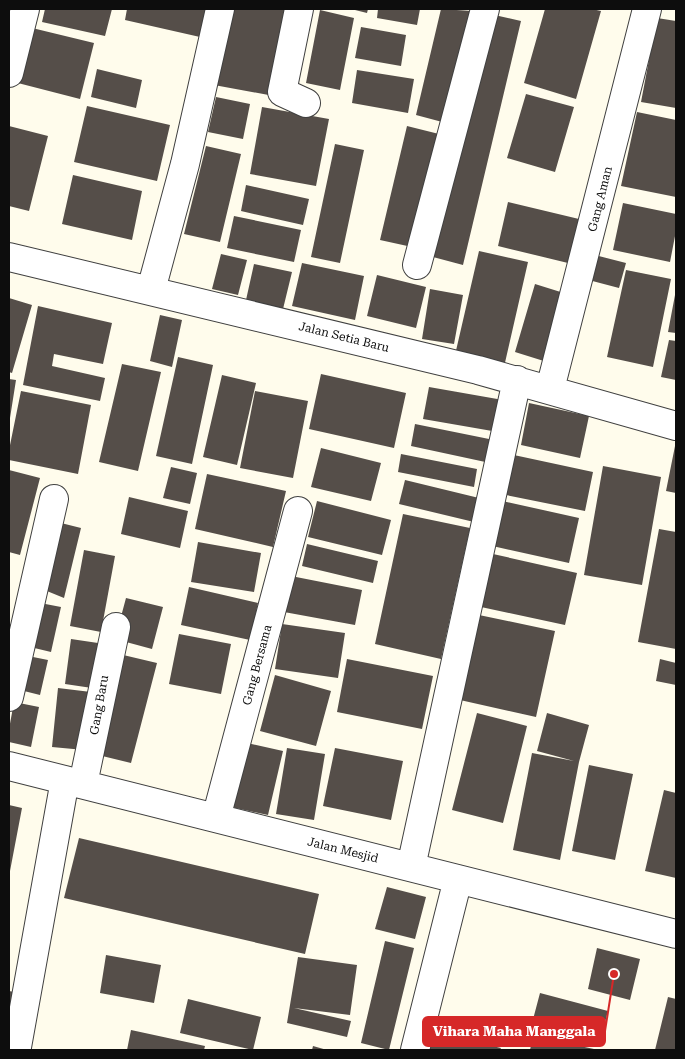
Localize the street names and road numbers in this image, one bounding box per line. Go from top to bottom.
street label: Gang Aman [585,164,615,233]
street label: Jalan Setia Baru [297,319,391,355]
street label: Gang Bersama [240,623,275,707]
street label: Gang Baru [87,673,111,736]
street label: Jalan Mesjid [306,834,380,866]

